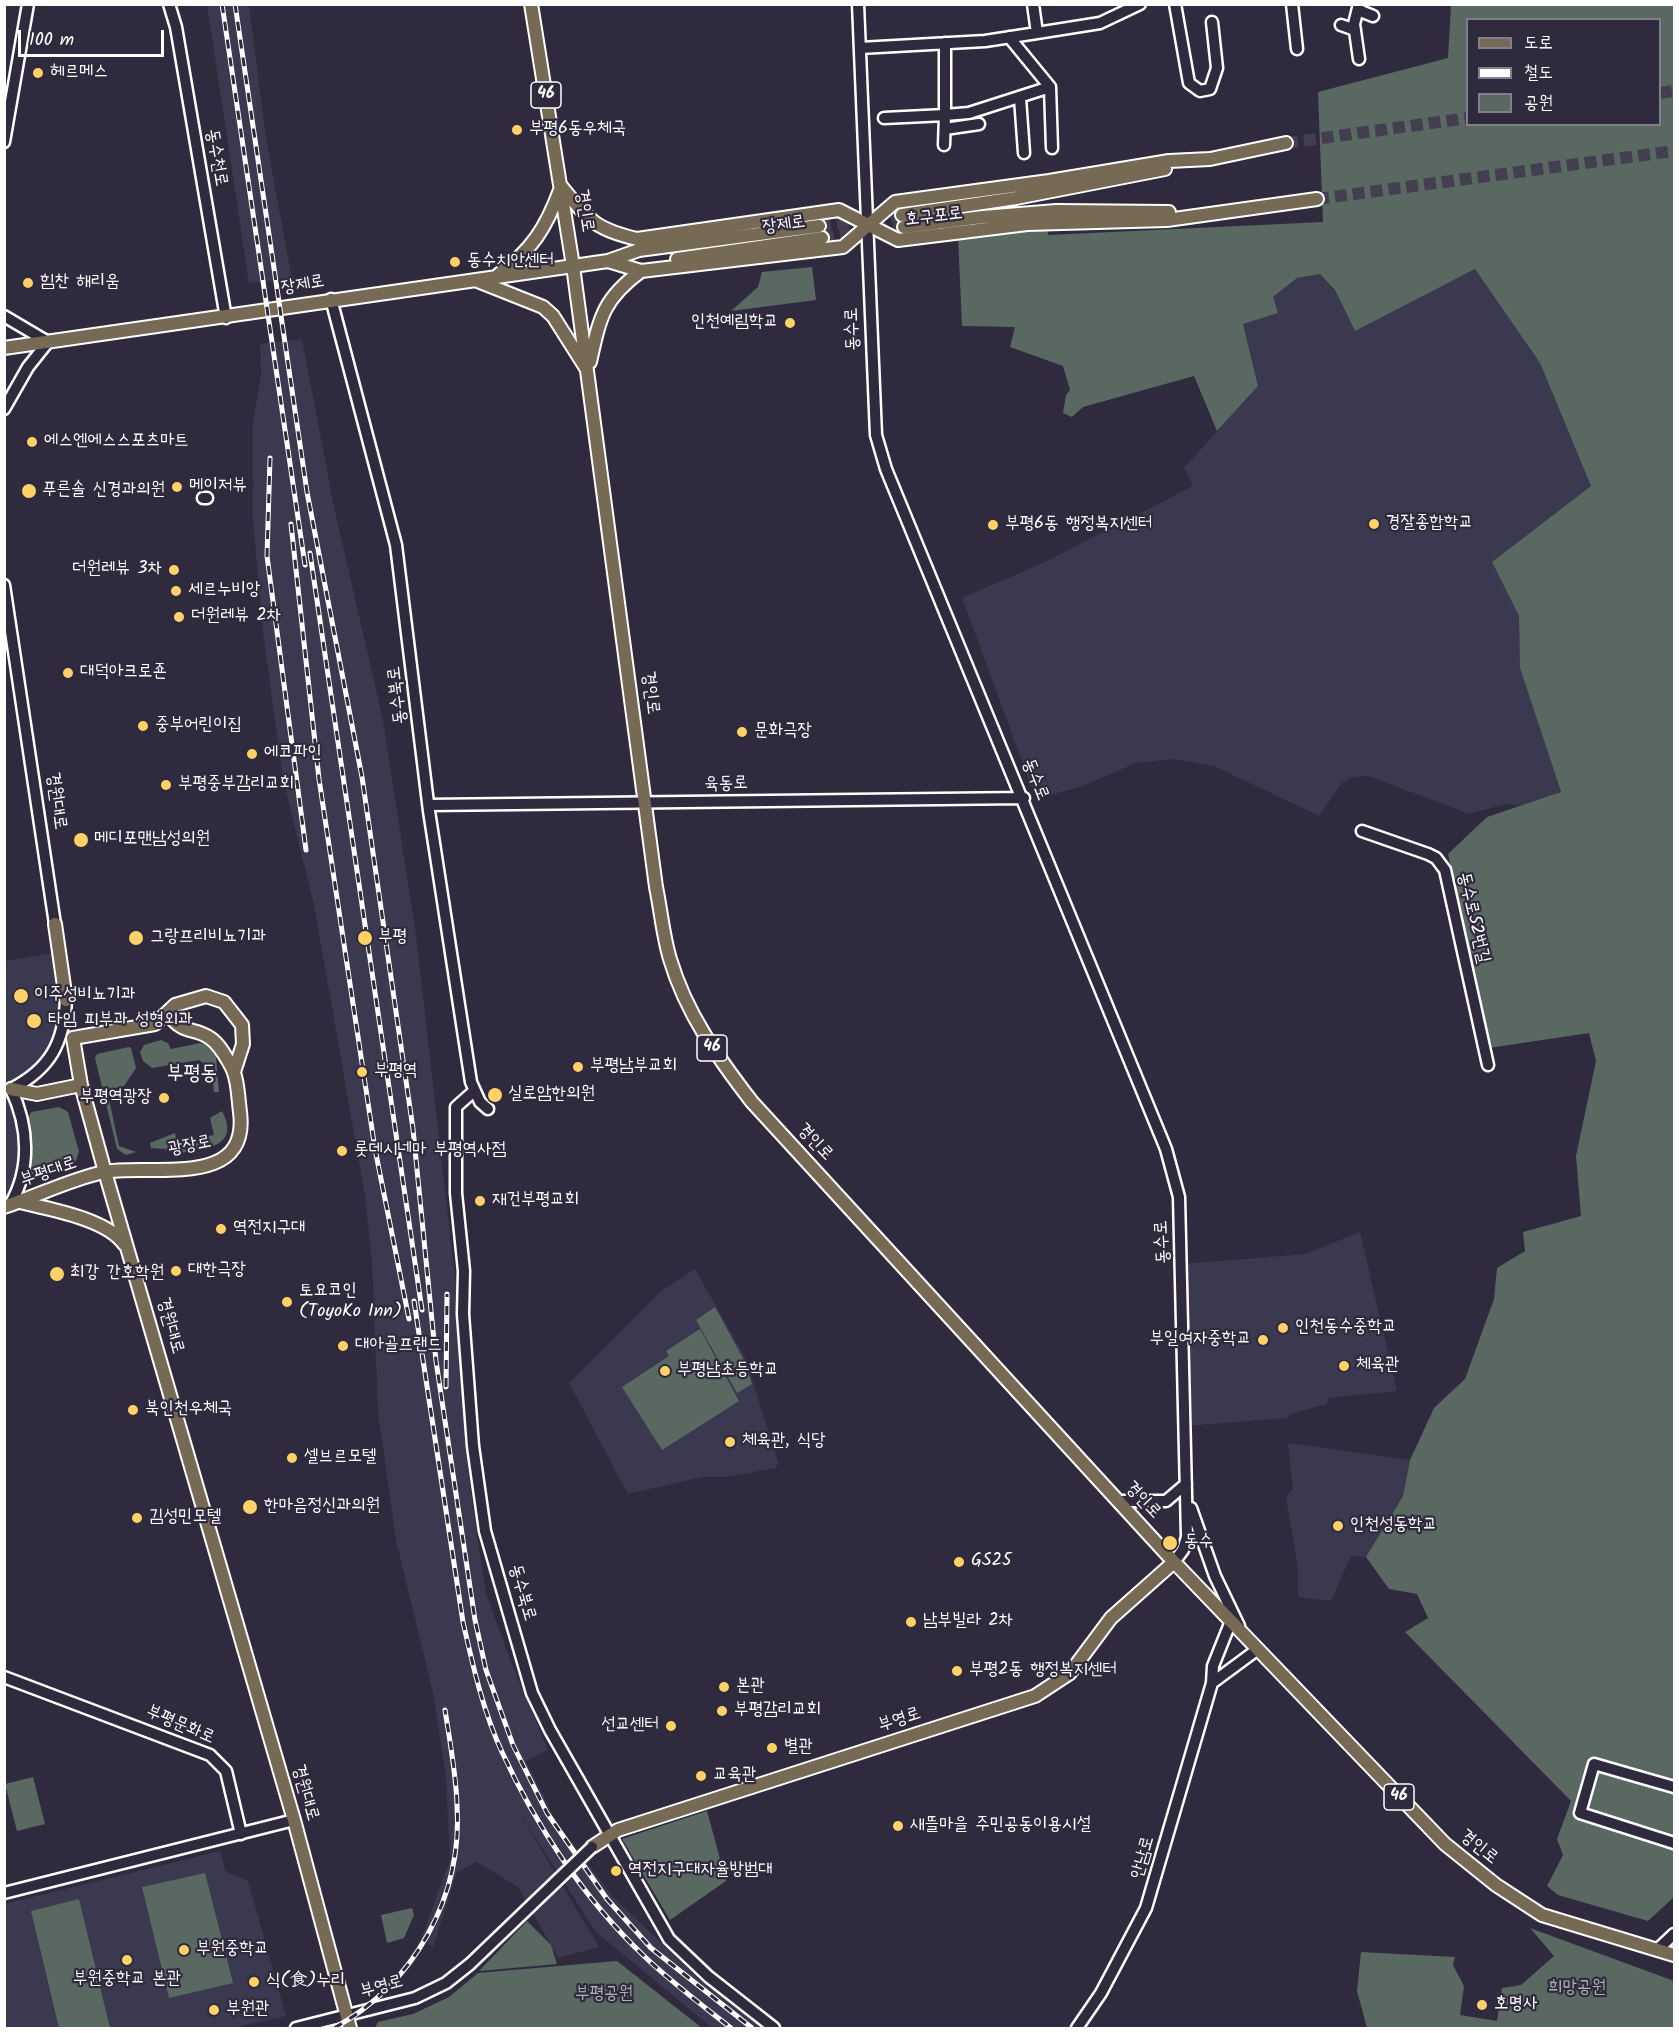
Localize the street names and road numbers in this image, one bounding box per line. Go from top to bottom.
road number: 46 [531,82,561,108]
street label: 동수천로 [199,128,231,188]
street label: 경인로 [569,188,597,234]
street label: 호구포로 [904,204,964,232]
street label: 장제로 [761,212,807,240]
street label: 장제로 [280,272,326,300]
street label: 동수로 [842,307,866,351]
street label: 동수북로 [385,665,413,725]
street label: 경인로 [636,670,662,716]
street label: 동수로 [1016,756,1052,804]
street label: 경원대로 [40,771,70,831]
street label: 육동로 [704,774,748,796]
street label: 동수로52번길 [1451,870,1493,966]
road number: 46 [697,1035,727,1061]
street label: 경인로 [791,1120,837,1166]
street label: 광장로 [167,1132,213,1162]
street label: 부평대로 [18,1153,80,1193]
street label: 동수로 [1152,1220,1176,1264]
street label: 경원대로 [151,1295,187,1357]
street label: 경인로 [1119,1478,1165,1524]
street label: 동수북로 [503,1562,539,1624]
street label: 부평문화로 [142,1702,218,1750]
street label: 부영로 [876,1704,924,1738]
street label: 경원대로 [286,1762,322,1824]
road number: 46 [1384,1784,1414,1810]
street label: 경인로 [1454,1826,1502,1870]
street label: 안남로 [1128,1834,1160,1882]
street label: 부영로 [358,1972,406,2004]

